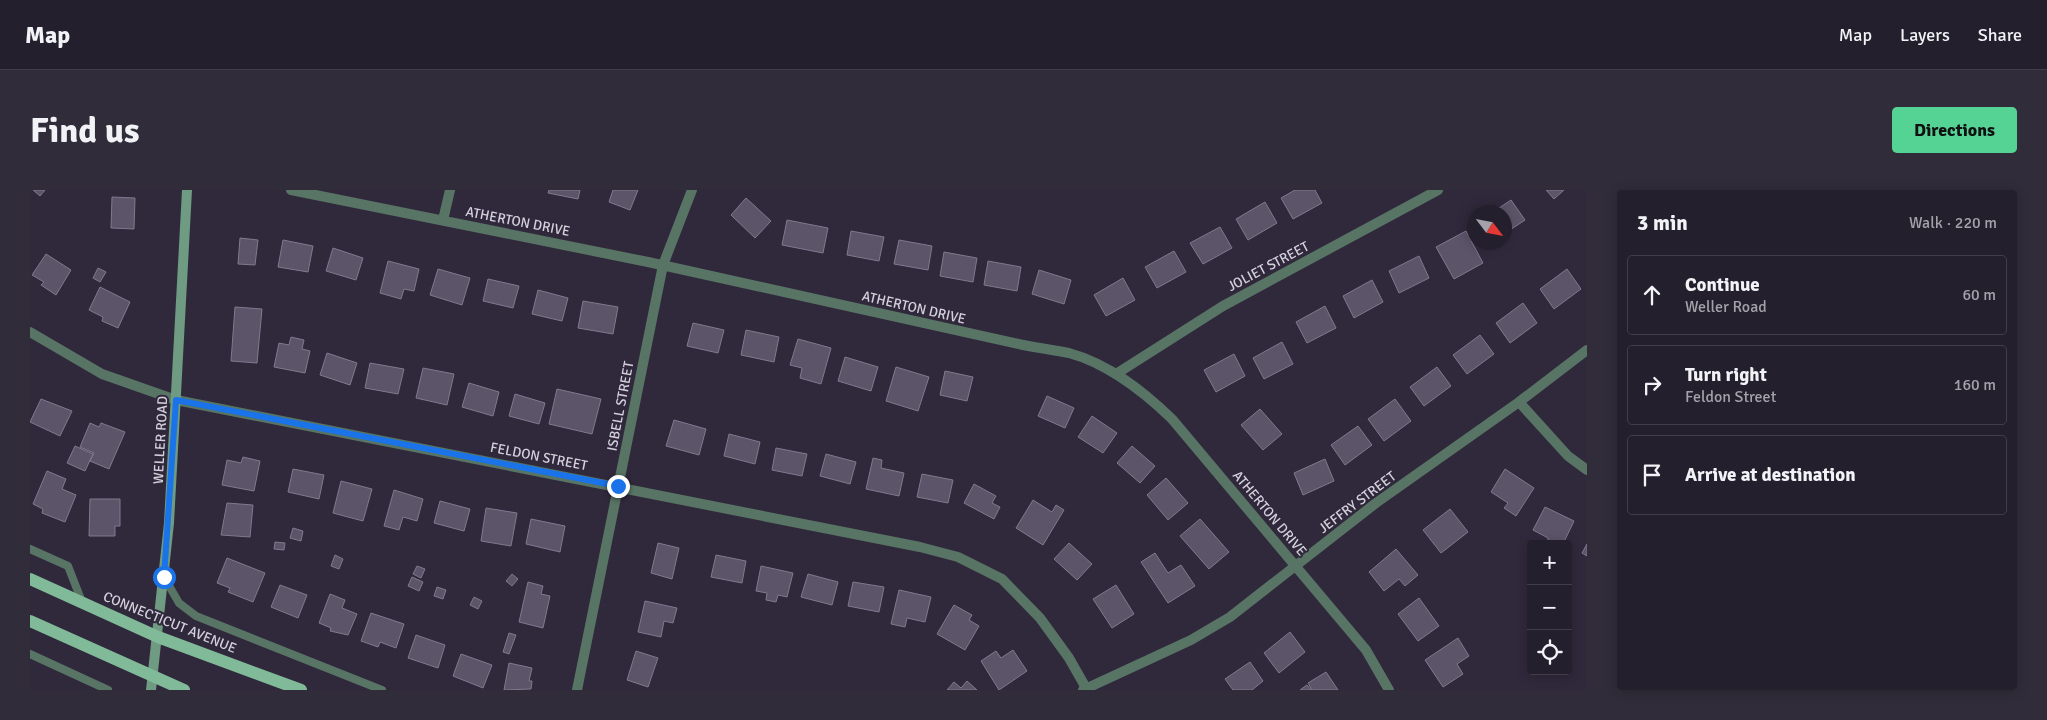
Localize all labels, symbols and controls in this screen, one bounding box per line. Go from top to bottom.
text: Map [25,20,70,50]
text: Map [1839,24,1872,46]
text: Layers [1900,24,1950,46]
text: Share [1978,24,2022,46]
button: Directions [1892,107,2017,153]
text: Find us [30,109,140,152]
street label: ATHERTON DRIVE [464,203,572,240]
north arrow [1467,205,1512,250]
text: 3 min [1637,210,1688,236]
text: Walk · 220 m [1909,213,1997,233]
street label: JOLIET STREET [1225,238,1312,295]
text: Continue [1685,273,1760,297]
icon: ahead [1638,281,1666,309]
text: 60 m [1962,285,1996,305]
street label: ATHERTON DRIVE [860,287,968,328]
text: Weller Road [1685,297,1767,317]
street label: ISBELL STREET [603,360,638,452]
text: Turn right [1685,363,1767,387]
icon: right [1638,371,1666,399]
text: 160 m [1954,375,1996,395]
text: Feldon Street [1685,387,1776,407]
street label: WELLER ROAD [150,395,171,485]
street label: FELDON STREET [489,439,589,474]
icon: arrive [1638,461,1666,489]
text: Arrive at destination [1685,463,1856,487]
street label: ATHERTON DRIVE [1229,467,1310,559]
street label: JEFFRY STREET [1315,468,1399,537]
route end [607,475,630,498]
map controls [1527,540,1572,675]
button: + [1527,540,1572,585]
route start [153,566,176,589]
button: − [1527,585,1572,630]
street label: CONNECTICUT AVENUE [101,588,239,657]
button: locate [1527,630,1572,675]

